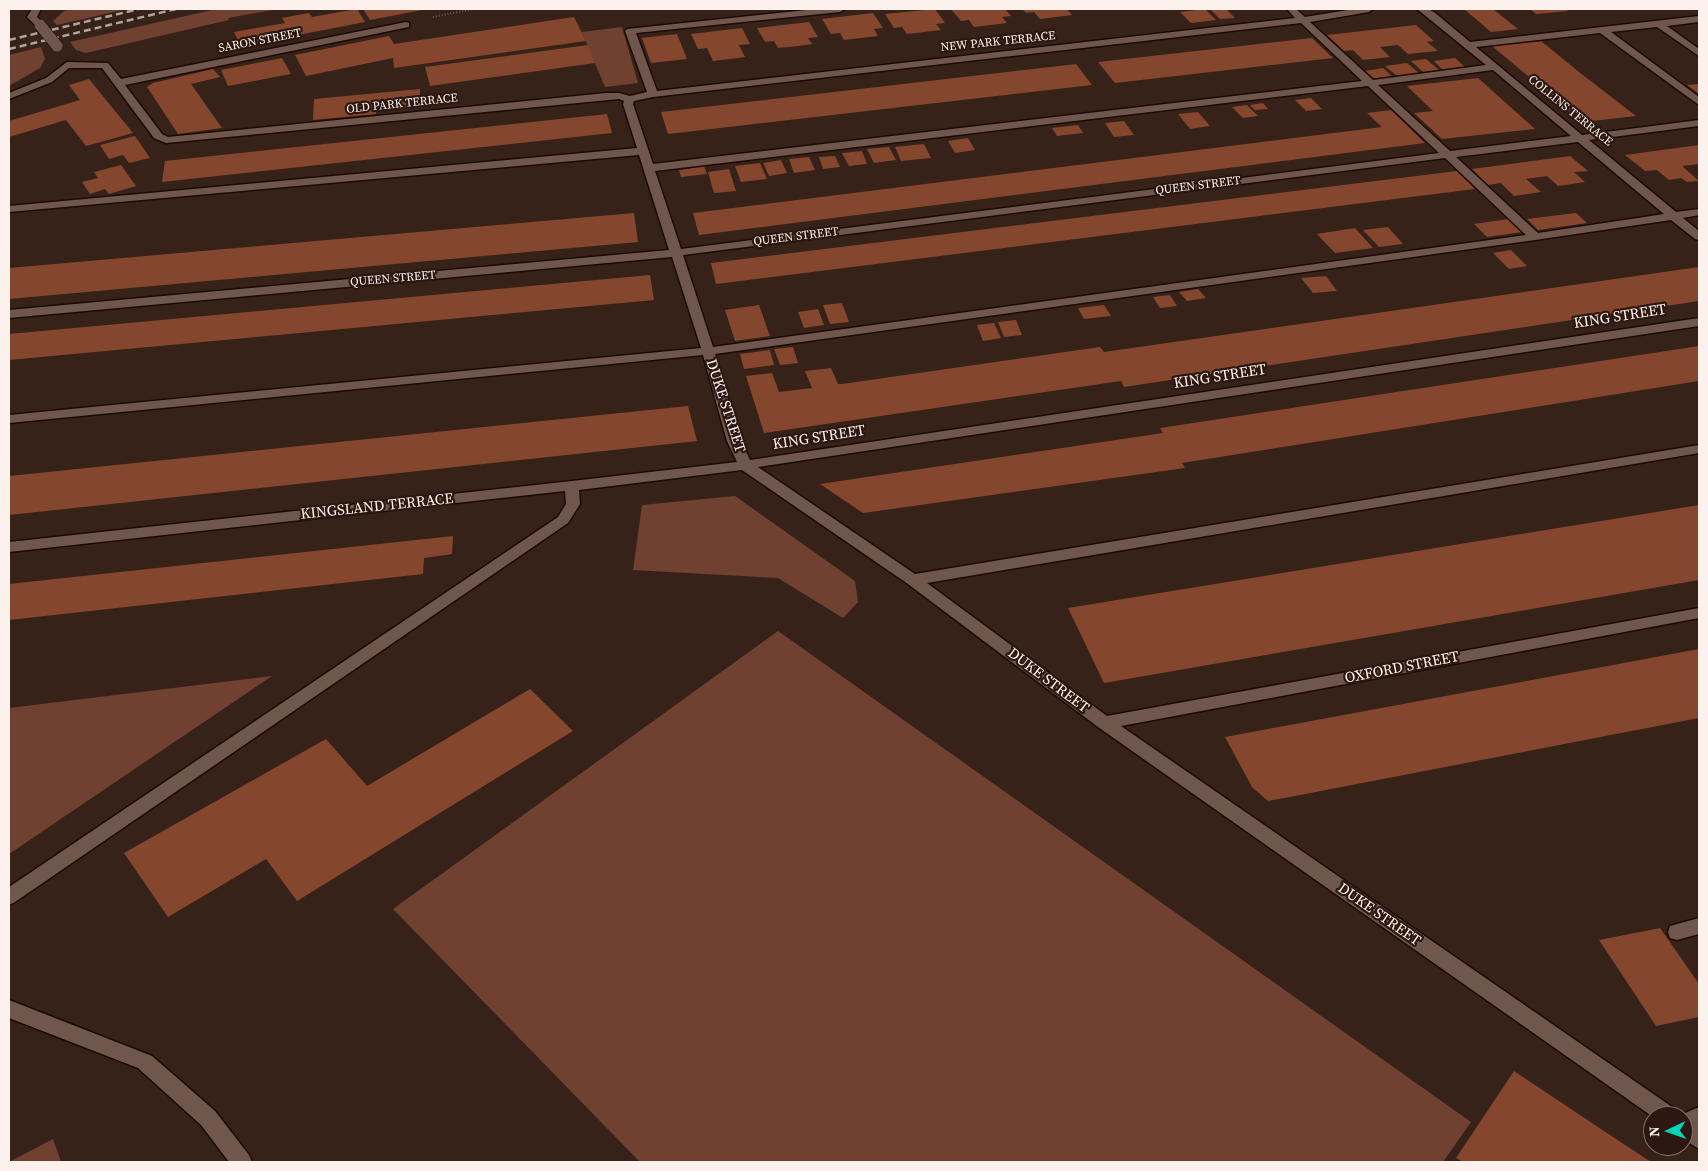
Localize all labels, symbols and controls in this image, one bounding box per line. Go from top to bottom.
street label: SARON STREET [217,26,303,56]
street label: NEW PARK TERRACE [940,29,1056,55]
street label: COLLINS TERRACE [1525,73,1615,149]
street label: OLD PARK TERRACE [346,91,458,117]
street label: QUEEN STREET [1155,174,1241,198]
street label: QUEEN STREET [753,225,839,249]
street label: QUEEN STREET [350,268,436,290]
street label: KING STREET [1572,301,1668,333]
street label: DUKE STREET [701,357,749,455]
street label: KING STREET [1172,361,1268,393]
street label: KING STREET [771,422,867,454]
street label: KINGSLAND TERRACE [300,490,454,524]
street label: DUKE STREET [1004,645,1092,717]
street label: OXFORD STREET [1343,648,1461,688]
street label: DUKE STREET [1334,880,1424,950]
north arrow [1643,1106,1693,1156]
text: N [1644,1126,1664,1137]

